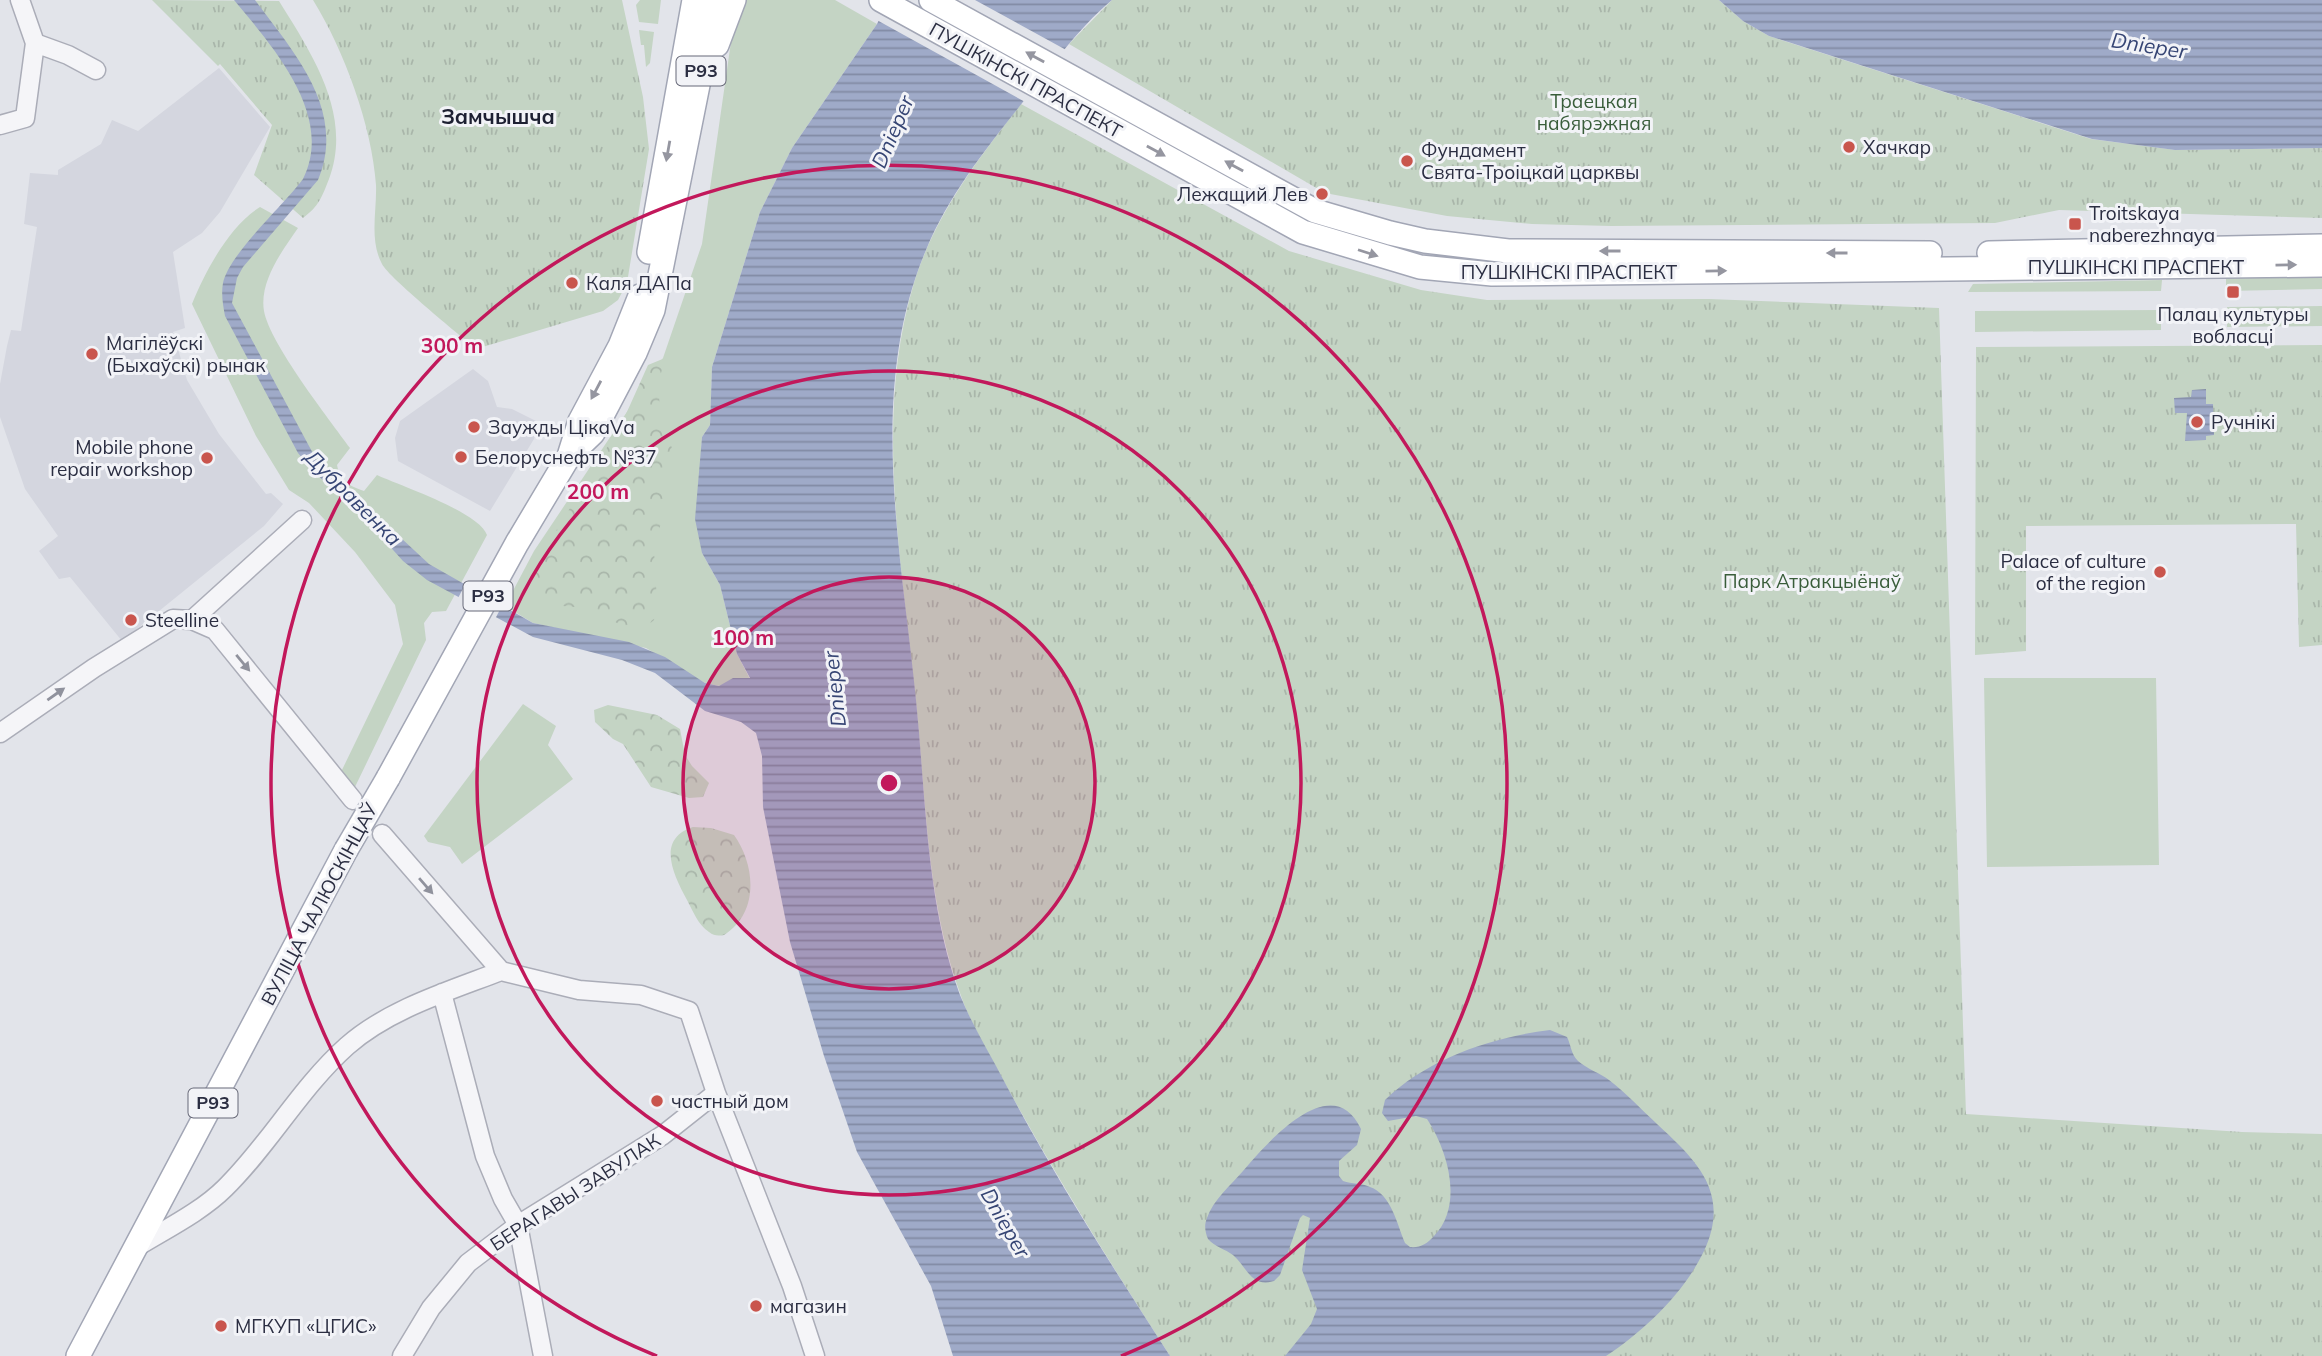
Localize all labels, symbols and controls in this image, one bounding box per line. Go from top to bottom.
street label: ПУШКІНСКІ ПРАСПЕКТ [925,17,1127,143]
water label: Dnieper [2110,26,2190,64]
one-way arrow [1025,51,1044,63]
road number: Р93 [676,56,726,86]
park label: Траецкая набярэжная [1537,89,1651,135]
water label: Dnieper [865,90,919,172]
district label: Замчышча [441,103,555,129]
place label: Хачкар [1863,135,1931,159]
place label: Фундамент Свята-Троіцкай царквы [1421,138,1639,184]
marker: Хачкар [1841,139,1857,155]
one-way arrow [662,140,673,162]
one-way arrow [1146,145,1165,157]
marker: Фундамент Свята-Троіцкай царквы [1399,153,1415,169]
one-way arrow [1224,160,1244,172]
place label: Лежащий Лев [1177,182,1308,206]
marker: Лежащий Лев [1314,186,1330,202]
place label: Troitskaya naberezhnaya [2089,201,2215,247]
marker: Troitskaya naberezhnaya [2067,216,2083,232]
one-way arrow [1599,246,1621,257]
one-way arrow [1826,247,1848,259]
one-way arrow [1358,248,1379,259]
street label: ПУШКІНСКІ ПРАСПЕКТ [2028,255,2245,279]
street label: ПУШКІНСКІ ПРАСПЕКТ [1461,260,1678,284]
one-way arrow [2276,260,2298,271]
one-way arrow [1705,266,1727,277]
place label: Каля ДАПа [586,271,692,295]
marker: Каля ДАПа [564,275,580,291]
marker: Палац культуры вобласці [2225,284,2241,300]
place label: Палац культуры вобласці [2157,302,2309,348]
place label: Магілёўскі (Быхаўскі) рынак [106,331,266,377]
text: 300 m [421,332,483,358]
marker: Магілёўскі (Быхаўскі) рынак [84,346,100,362]
one-way arrow [590,380,602,400]
place label: Ручнікі [2211,410,2275,434]
marker: Ручнікі [2189,414,2205,430]
place label: Заужды ЦікаVа [488,415,635,439]
marker: Заужды ЦікаVа [466,419,482,435]
place label: Mobile phone repair workshop [50,435,193,481]
water label: Дубравенка [299,442,407,551]
place label: Белоруснефть №37 [475,445,657,469]
marker: Белоруснефть №37 [453,449,469,465]
marker: Mobile phone repair workshop [199,450,215,466]
text: 200 m [567,478,629,504]
place label: Palace of culture of the region [2001,549,2146,595]
marker: Palace of culture of the region [2152,564,2168,580]
park label: Парк Атракцыёнаў [1723,569,1901,593]
road number: Р93 [463,582,512,610]
place label: Steelline [145,608,219,632]
marker: Steelline [123,612,139,628]
text: 100 m [712,624,774,650]
water label: Dnieper [817,649,851,728]
one-way arrow [235,654,250,671]
one-way arrow [47,687,65,701]
centre of rings [877,771,901,795]
street label: ВУЛІЦА ЧАЛЮСКІНЦАЎ [255,798,383,1009]
one-way arrow [418,877,434,894]
road number: Р93 [188,1088,238,1118]
place label: частный дом [671,1089,789,1113]
marker: частный дом [649,1093,665,1109]
street label: БЕРАГАВЫ ЗАВУЛАК [485,1128,665,1256]
water label: Dnieper [976,1183,1037,1263]
place label: магазин [770,1294,847,1318]
marker: магазин [748,1298,764,1314]
place label: МГКУП «ЦГИС» [235,1314,376,1338]
marker: МГКУП «ЦГИС» [213,1318,229,1334]

